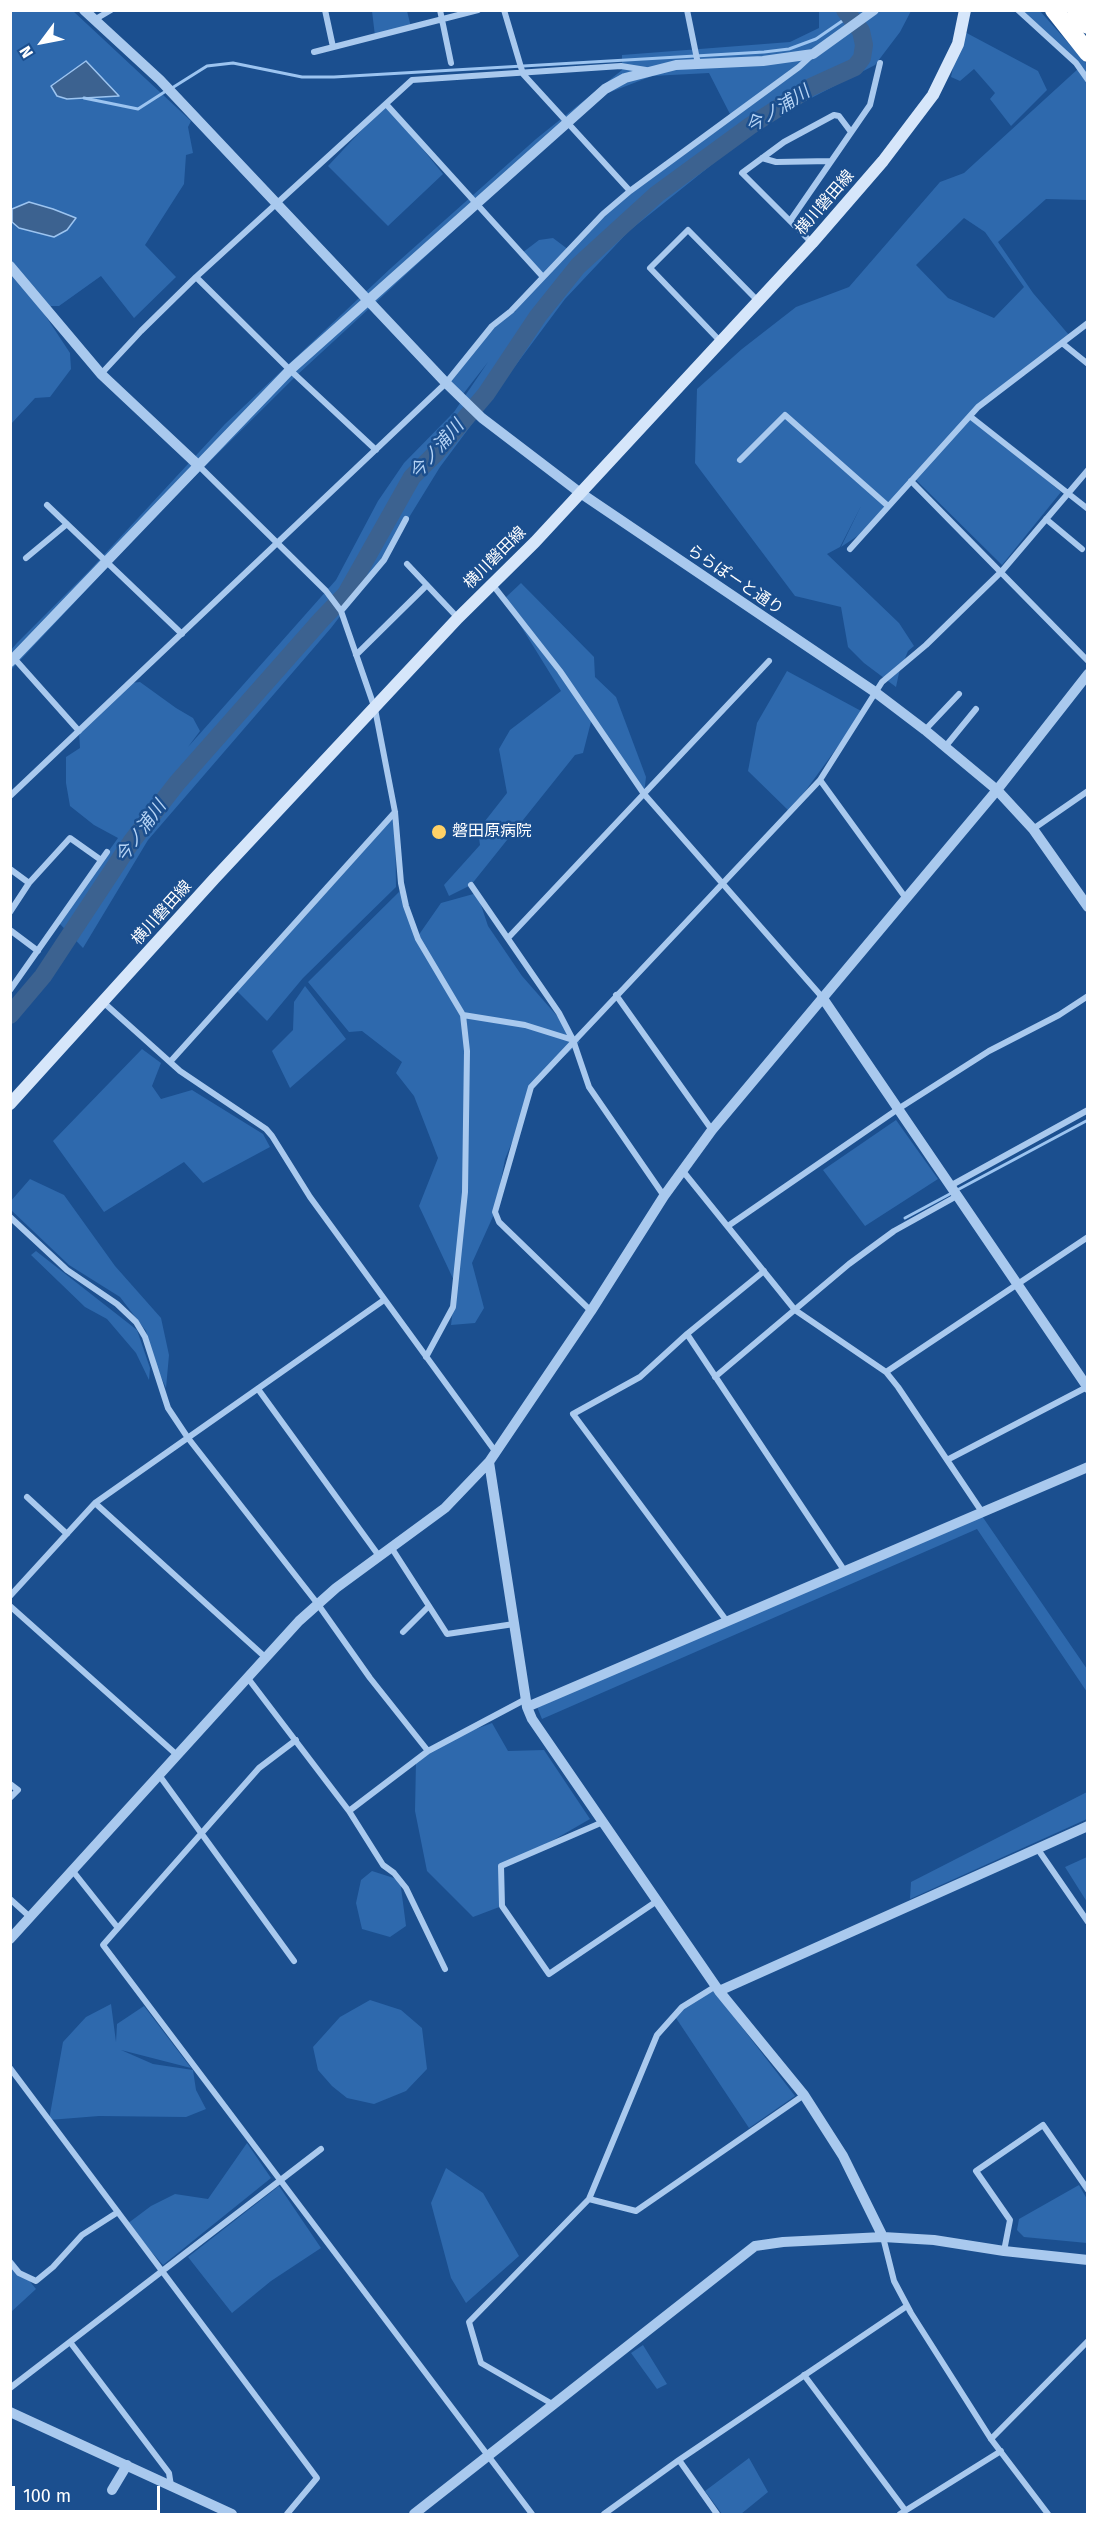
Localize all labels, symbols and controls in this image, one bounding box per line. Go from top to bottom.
north arrow [12,12,72,72]
text: N [15,42,37,61]
water label: 今ノ浦川 [742,81,814,139]
street label: 横川磐田線 [792,167,858,239]
water label: 今ノ浦川 [405,416,469,484]
street label: 横川磐田線 [460,523,530,593]
street label: ららぽーと通り [683,541,787,619]
water label: 今ノ浦川 [111,797,171,867]
place label: 磐田原病院 [452,822,532,842]
marker: 磐田原病院 [430,823,448,841]
street label: 横川磐田線 [128,877,196,949]
scale bar [15,2474,164,2512]
text: 100 m [23,2485,71,2507]

